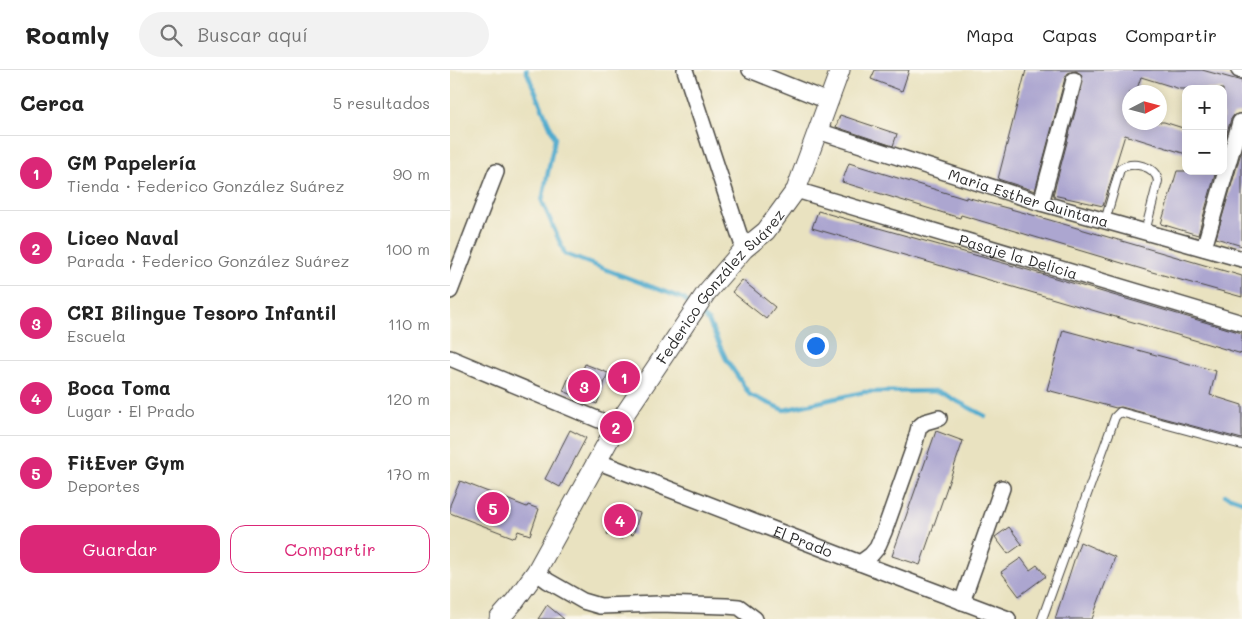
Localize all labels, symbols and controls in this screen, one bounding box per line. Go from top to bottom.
search box [139,12,489,57]
text: Roamly [25,19,109,50]
icon: search [157,21,185,49]
text: Buscar aquí [197,22,308,47]
text: Mapa [966,23,1014,47]
text: Capas [1042,23,1097,47]
text: Compartir [1125,23,1217,47]
north arrow [1122,85,1167,130]
map controls [1182,85,1227,175]
button: + [1182,85,1227,130]
text: Cerca [20,89,85,116]
text: 5 resultados [333,92,430,113]
button: − [1182,130,1227,175]
text: GM Papelería [67,150,196,175]
text: 1 [32,163,40,184]
text: 90 m [393,163,430,184]
street label: Maria Esther Quintana [946,164,1111,231]
text: Tienda · Federico González Suárez [67,175,344,196]
street label: Federico González Suárez [651,205,789,368]
text: Liceo Naval [67,225,179,250]
street label: Pasaje la Delicia [957,229,1080,283]
text: 2 [32,238,40,259]
text: 100 m [385,238,430,259]
text: Parada · Federico González Suárez [67,250,349,271]
text: CRI Bilingue Tesoro Infantil [67,300,336,325]
text: 3 [31,313,41,334]
text: 110 m [388,313,430,334]
text: Escuela [67,325,126,346]
your location [803,333,829,359]
pin: 1 [608,358,640,396]
pin: 3 [568,367,600,405]
text: Boca Toma [67,375,171,400]
text: 4 [31,388,41,409]
text: 120 m [386,388,430,409]
text: Lugar · El Prado [67,400,194,421]
pin: 2 [600,408,632,446]
text: FitEver Gym [67,450,185,475]
text: 5 [31,463,41,484]
text: 170 m [386,463,430,484]
text: Deportes [67,475,140,496]
pin: 5 [477,489,509,527]
pin: 4 [604,501,636,539]
street label: El Prado [771,521,836,562]
button: Guardar [20,525,220,573]
button: Compartir [230,525,430,573]

